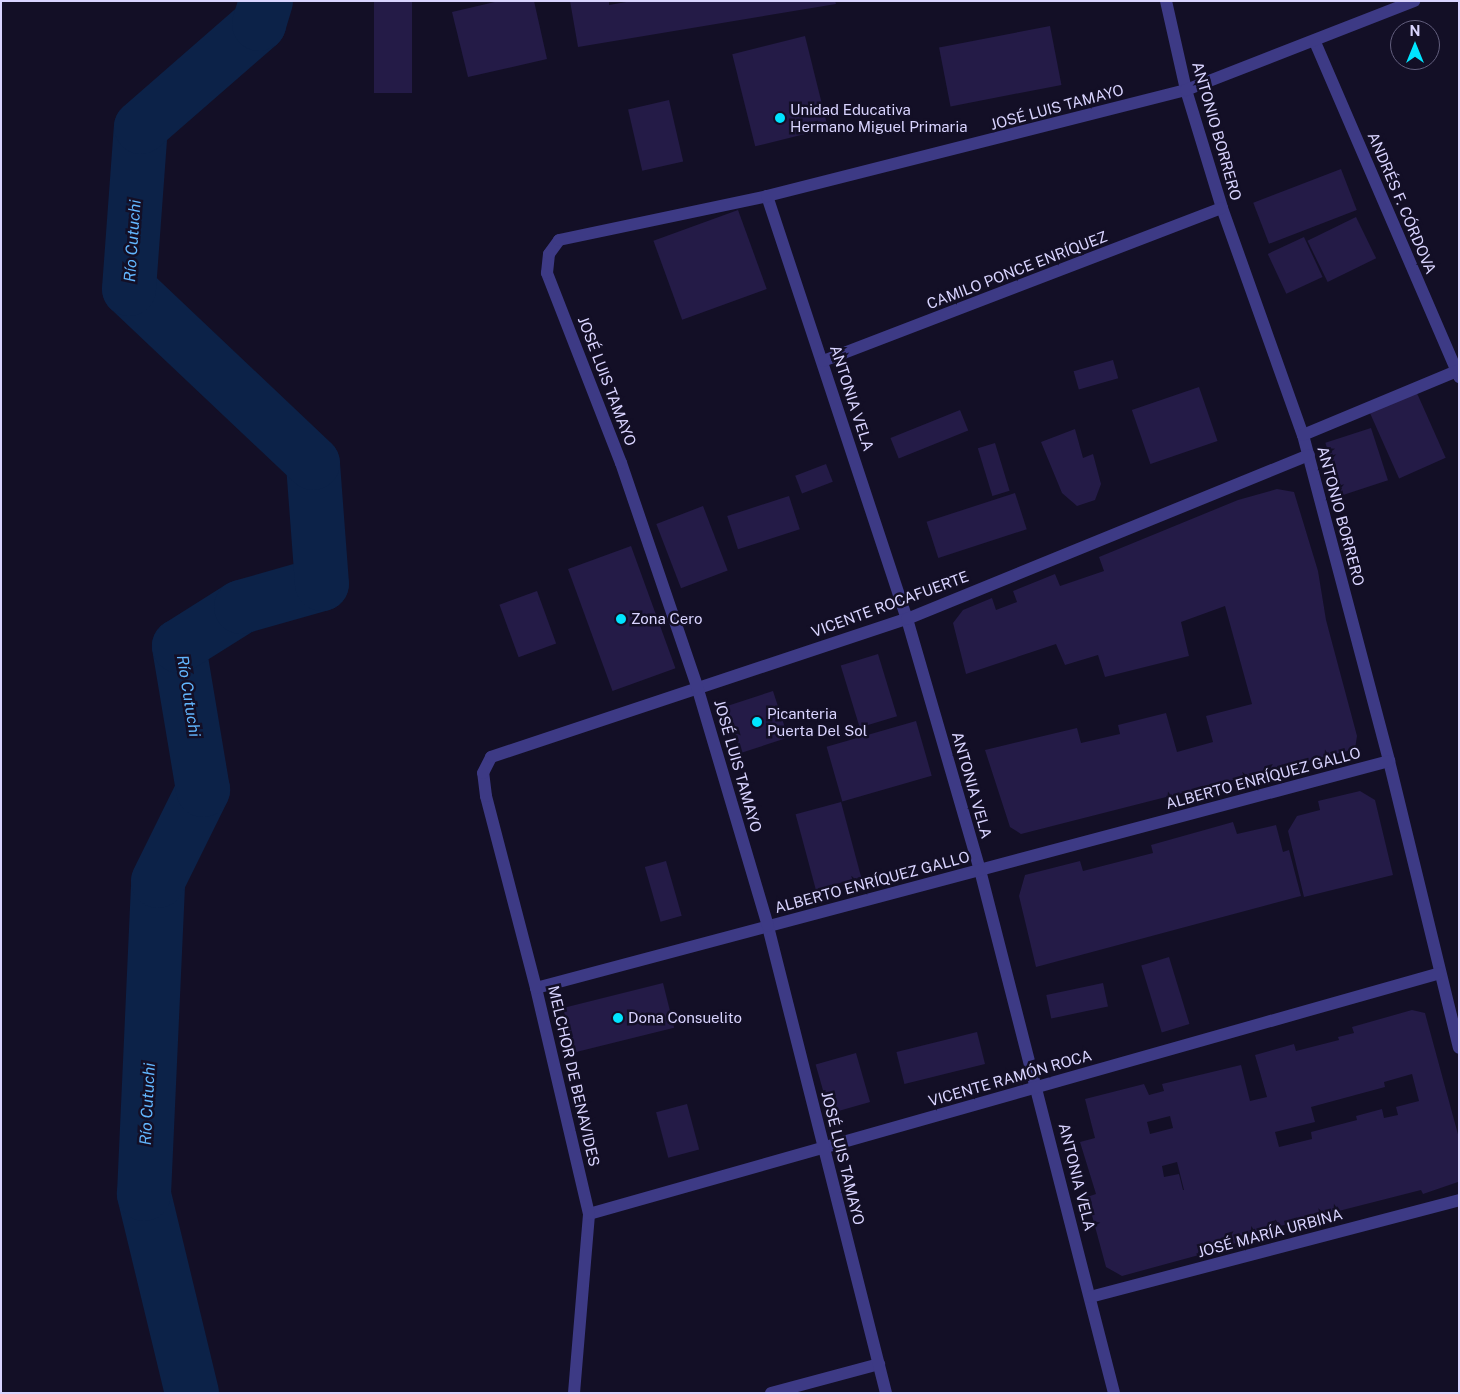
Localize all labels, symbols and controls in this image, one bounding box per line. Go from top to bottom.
north arrow [1390,20,1440,70]
text: N [1410,23,1420,39]
street label: ANTONIO BORRERO [1189,59,1245,203]
street label: JOSÉ LUIS TAMAYO [988,81,1126,133]
place label: Unidad Educativa Hermano Miguel Primaria [790,100,968,135]
marker: Unidad Educativa Hermano Miguel Primaria [774,112,786,124]
street label: ANDRÉS F. CÓRDOVA [1364,129,1440,277]
water label: Río Cutuchi [121,199,145,283]
street label: CAMILO PONCE ENRÍQUEZ [924,227,1110,313]
street label: JOSÉ LUIS TAMAYO [574,314,640,448]
street label: ANTONIA VELA [826,343,878,453]
street label: ANTONIO BORRERO [1314,444,1368,588]
street label: VICENTE ROCAFUERTE [809,567,971,641]
place label: Zona Cero [631,610,702,628]
marker: Zona Cero [615,613,627,625]
water label: Río Cutuchi [172,654,204,738]
street label: JOSÉ LUIS TAMAYO [710,698,766,834]
place label: Picanteria Puerta Del Sol [767,704,867,739]
marker: Picanteria Puerta Del Sol [751,716,763,728]
street label: ANTONIA VELA [948,729,996,841]
street label: ALBERTO ENRÍQUEZ GALLO [1164,743,1362,813]
street label: ALBERTO ENRÍQUEZ GALLO [773,847,971,917]
street label: MELCHOR DE BENAVIDES [544,984,604,1168]
place label: Dona Consuelito [628,1009,742,1027]
marker: Dona Consuelito [612,1012,624,1024]
street label: VICENTE RAMÓN ROCA [926,1046,1094,1110]
water label: Río Cutuchi [136,1062,160,1146]
street label: JOSÉ LUIS TAMAYO [818,1089,868,1227]
street label: ANTONIA VELA [1055,1121,1099,1233]
street label: JOSÉ MARÍA URBINA [1196,1205,1344,1261]

